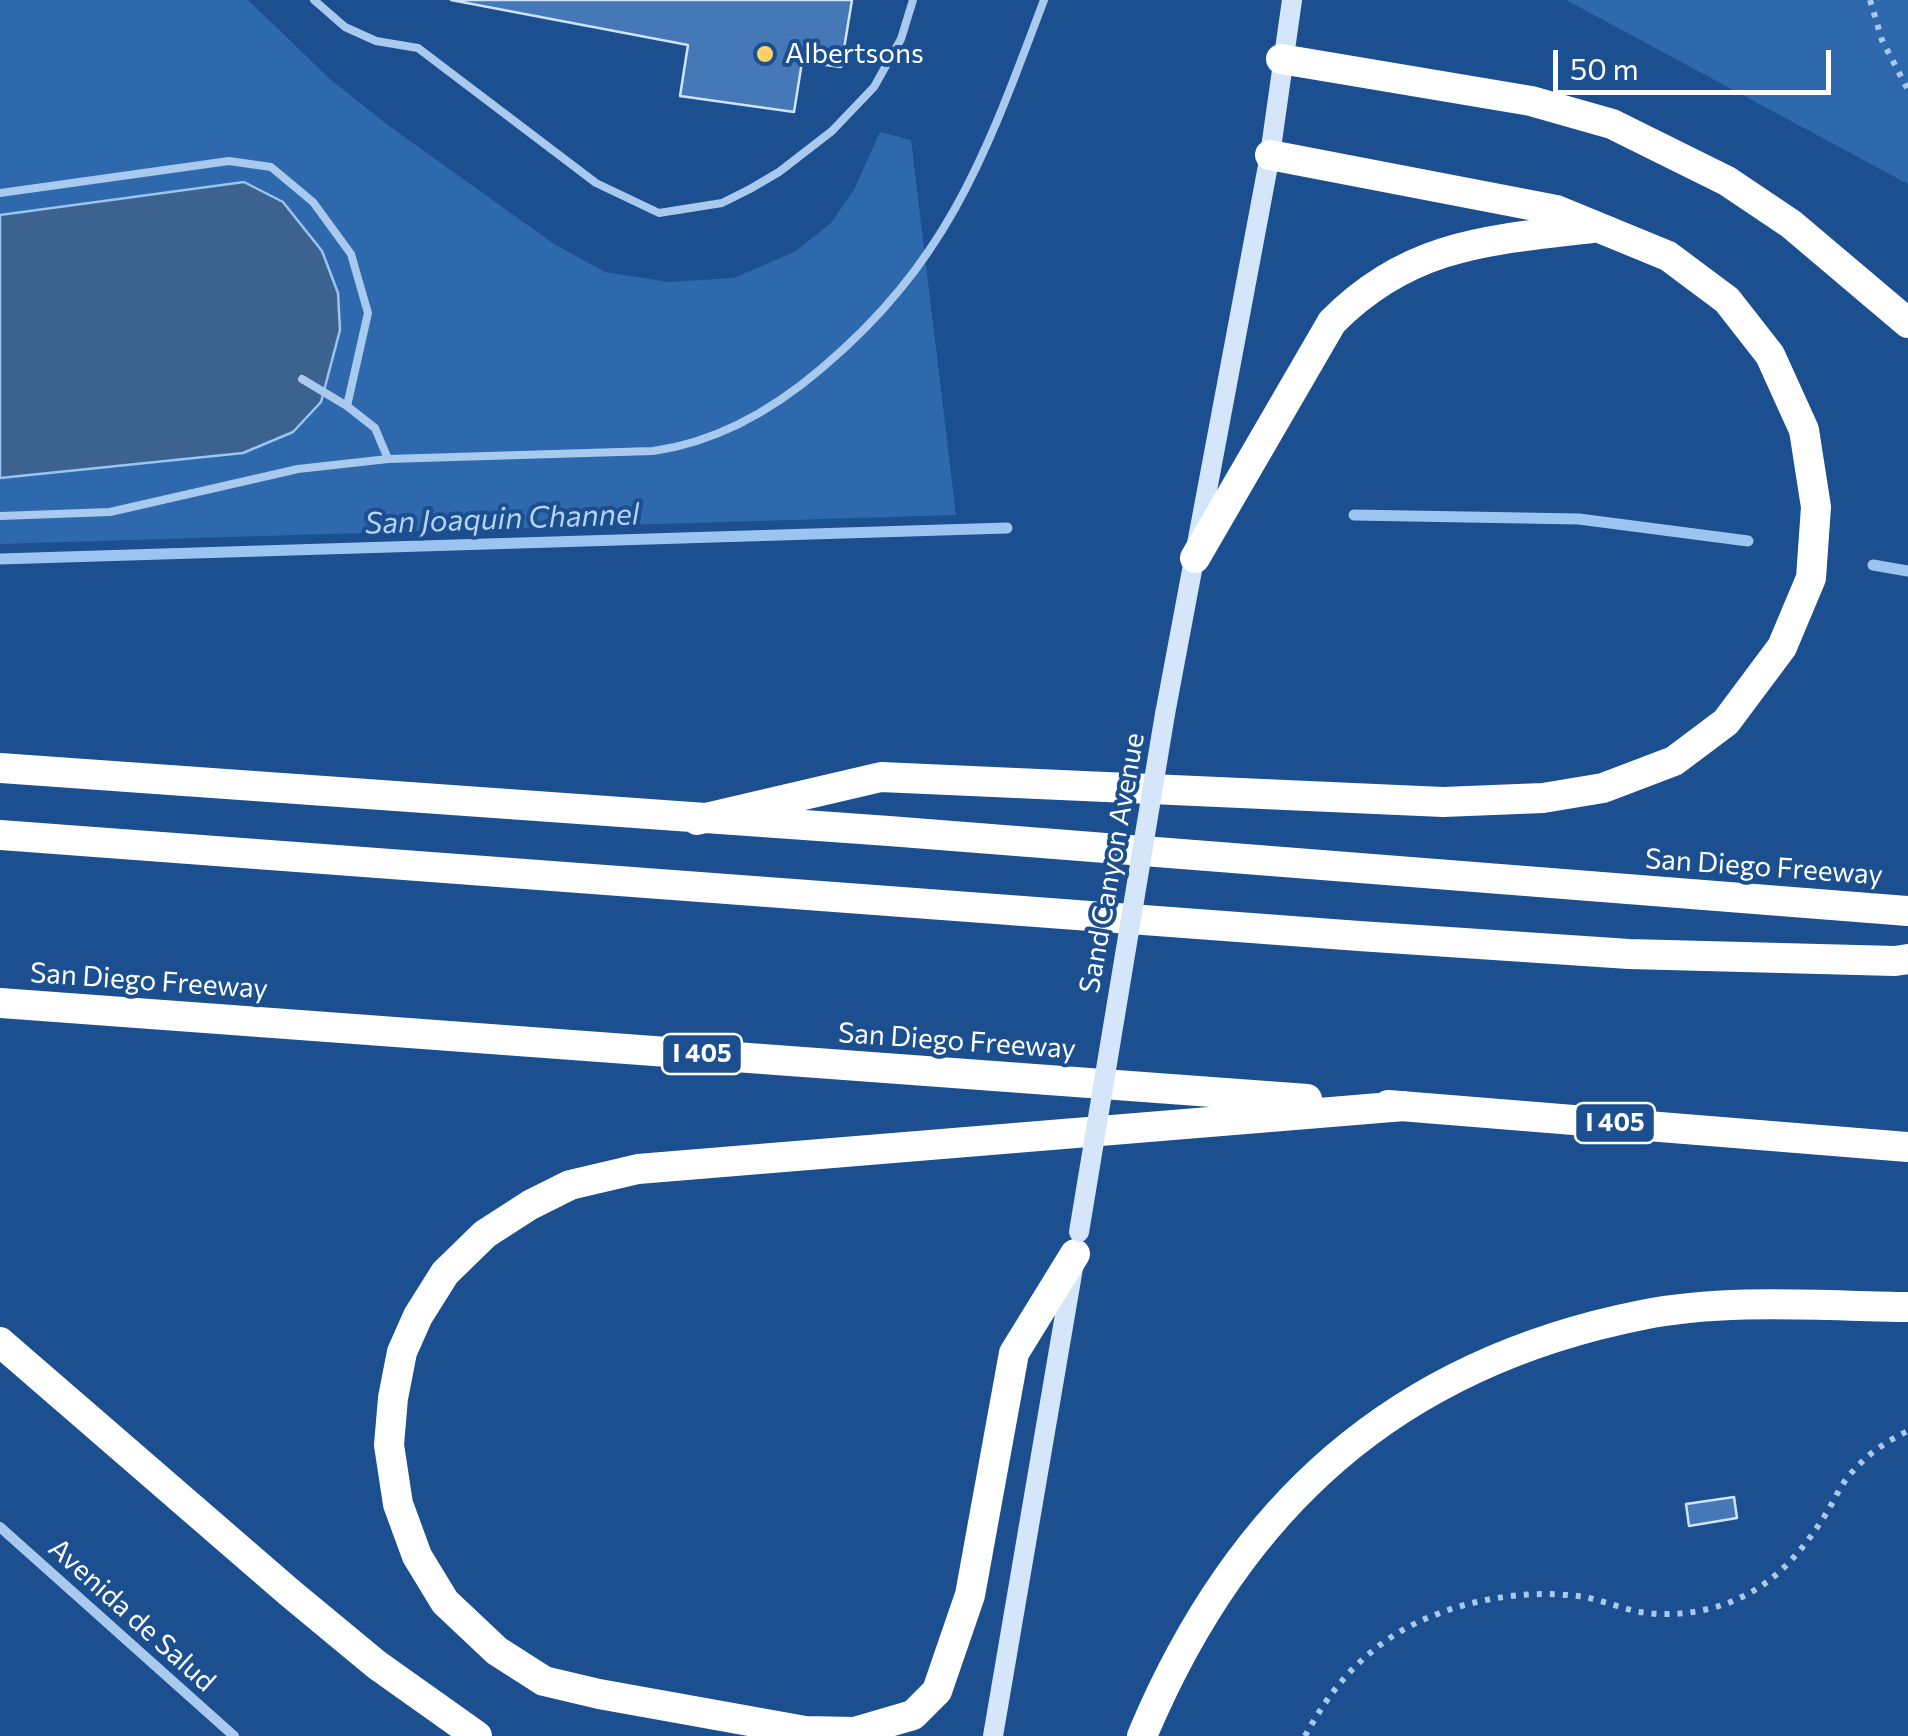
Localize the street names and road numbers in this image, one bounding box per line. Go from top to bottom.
street label: Sand Canyon Avenue [1073,730,1151,996]
street label: San Diego Freeway [1644,842,1884,892]
street label: San Diego Freeway [29,956,269,1006]
street label: San Diego Freeway [837,1016,1077,1066]
road number: I 405 [662,1034,742,1074]
road number: I 405 [1575,1103,1655,1143]
street label: Avenida de Salud [42,1531,222,1699]

